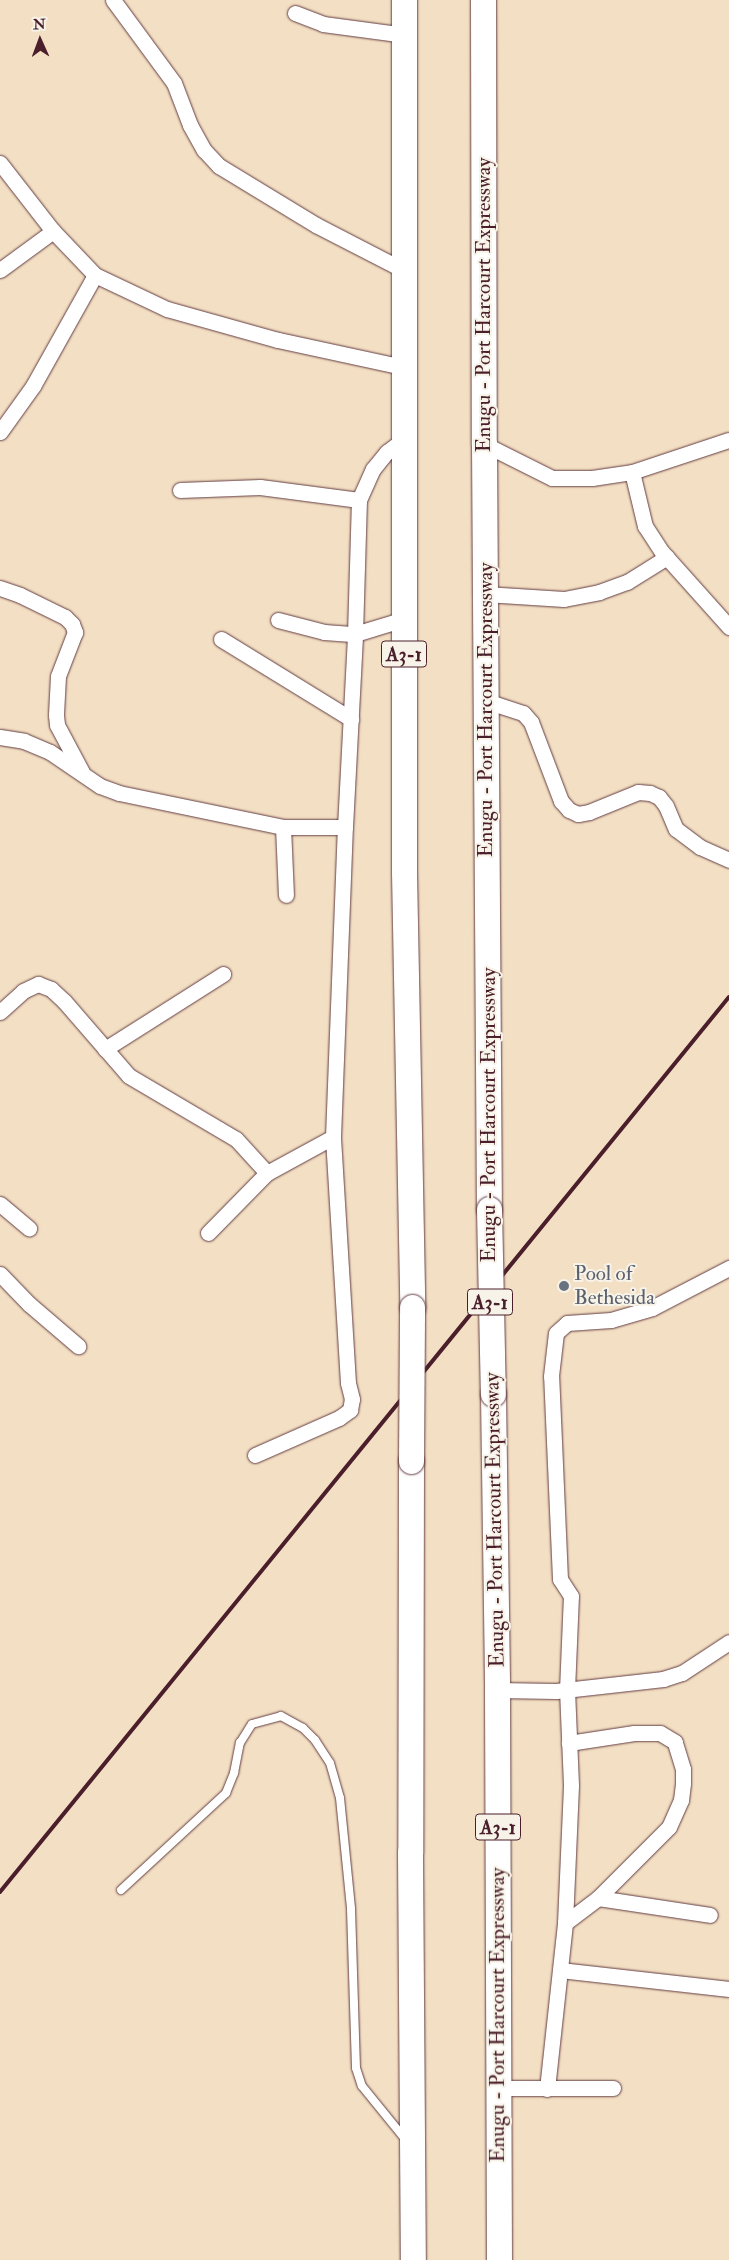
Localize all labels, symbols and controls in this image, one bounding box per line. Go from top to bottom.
north arrow [15,15,65,65]
text: N [33,16,46,33]
street label: Enugu - Port Harcourt Expressway [471,157,497,453]
street label: Enugu - Port Harcourt Expressway [473,562,499,858]
road number: A3-1 [380,636,428,672]
street label: Enugu - Port Harcourt Expressway [476,967,502,1263]
place label: Pool of Bethesida [574,1261,655,1311]
marker: Pool of Bethesida [558,1280,570,1292]
road number: A3-1 [466,1284,514,1320]
street label: Enugu - Port Harcourt Expressway [480,1372,510,1668]
road number: A3-1 [474,1810,522,1844]
street label: Enugu - Port Harcourt Expressway [485,1867,511,2163]

